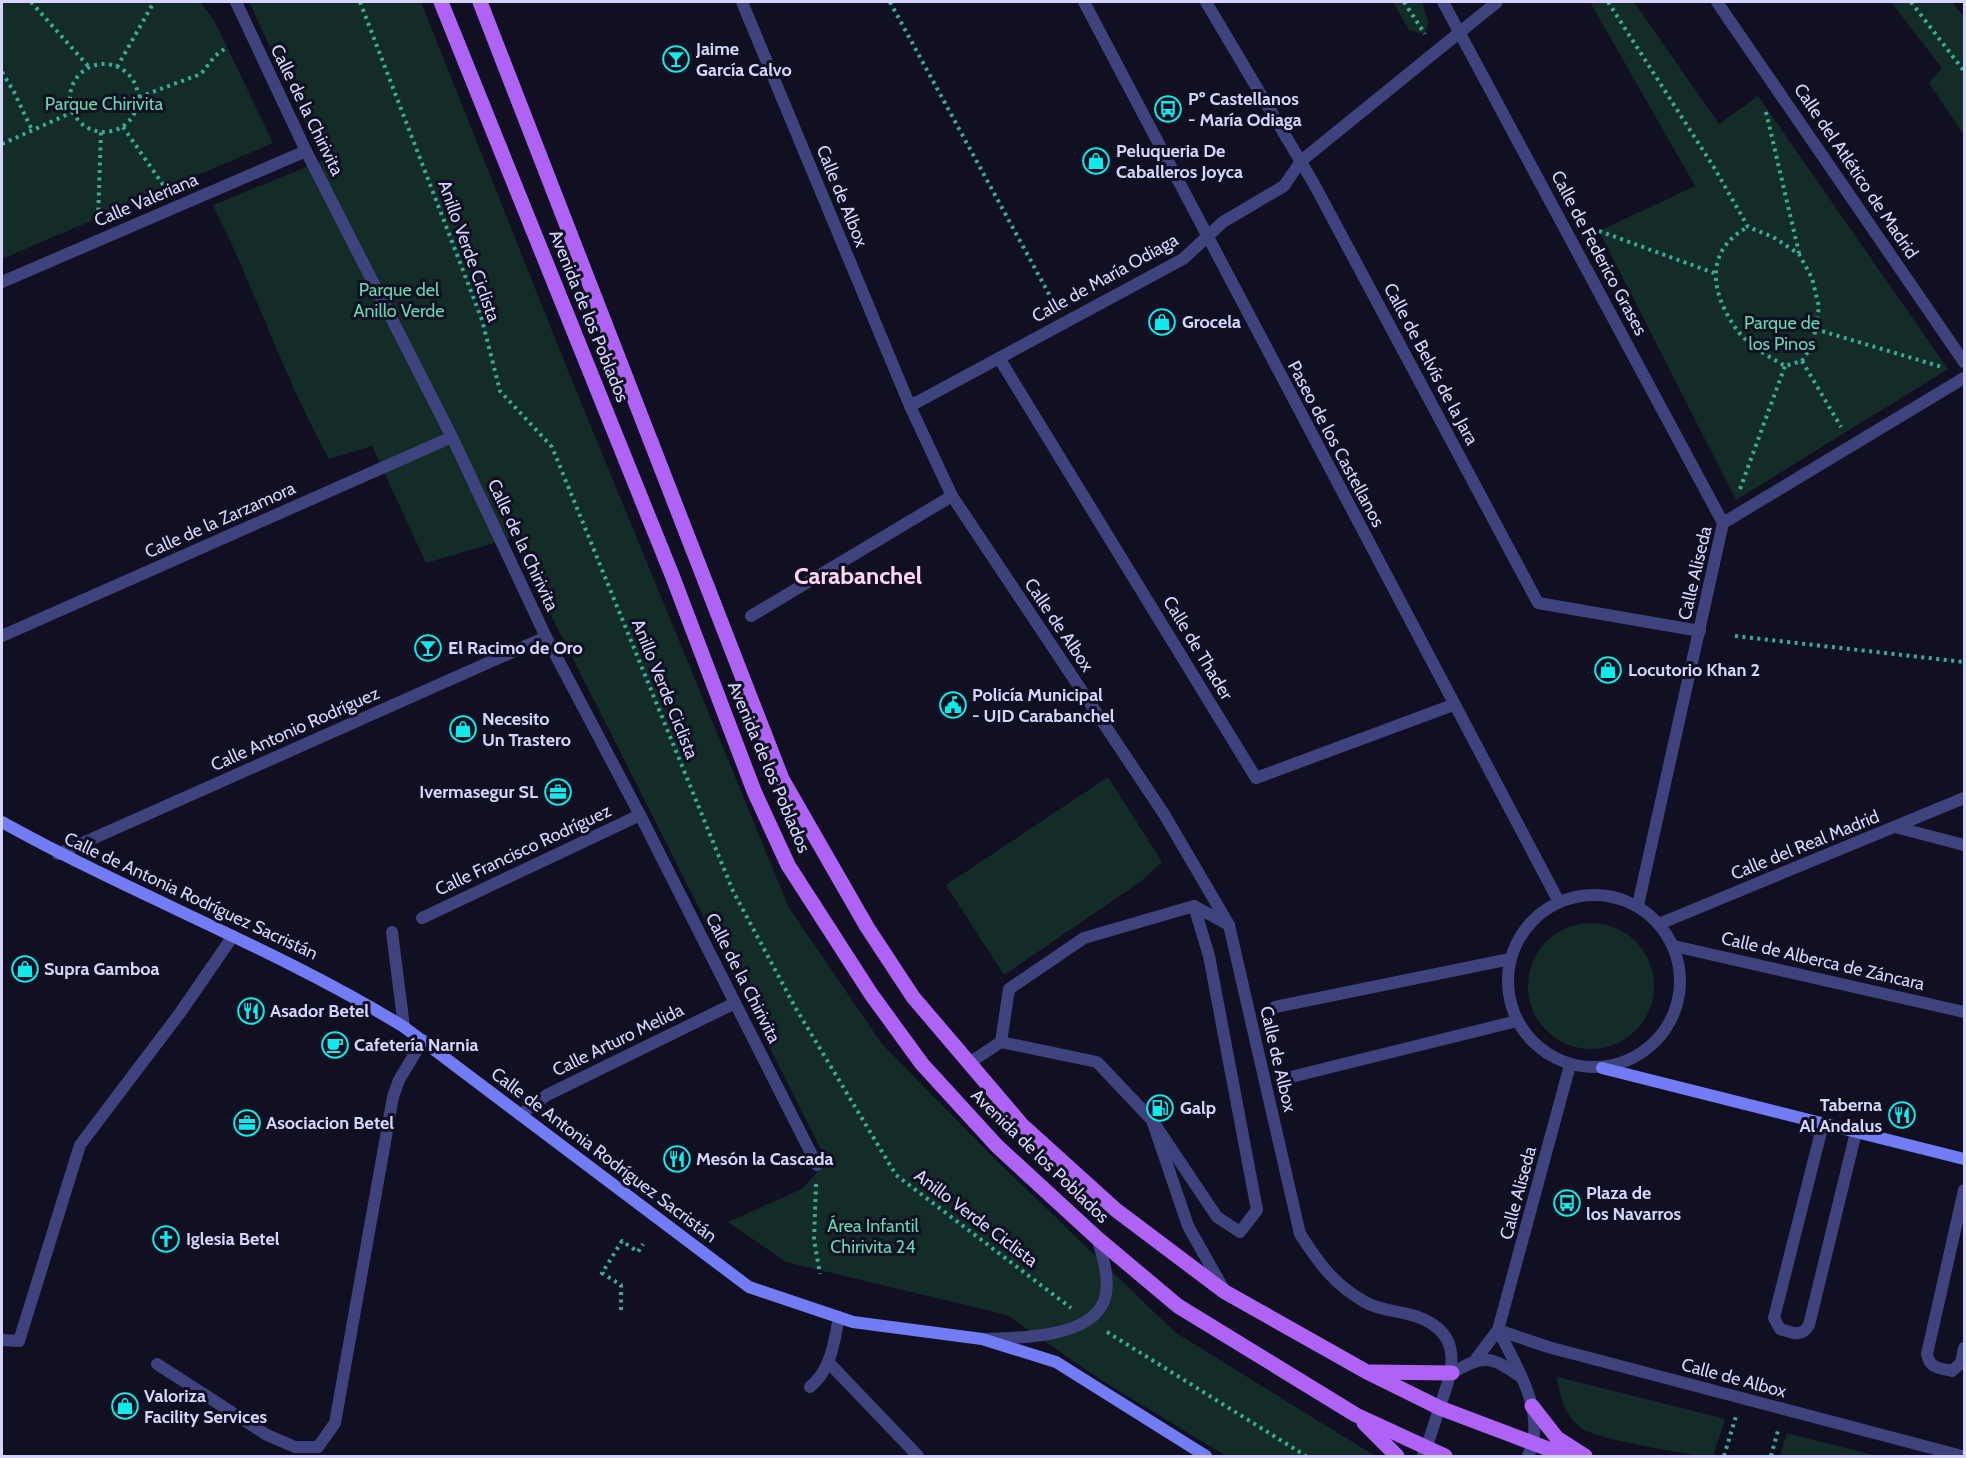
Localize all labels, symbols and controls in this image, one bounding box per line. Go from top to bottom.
place label: Jaime García Calvo [695,38,792,81]
street label: Calle de la Chirivita [266,41,348,179]
bar icon: Jaime García Calvo [661,44,691,74]
street label: Calle del Atlético de Madrid [1789,79,1923,263]
place label: Pº Castellanos - María Odiaga [1188,88,1302,131]
park label: Parque Chirivita [45,93,164,115]
bus stop icon: Pº Castellanos - María Odiaga [1153,94,1183,124]
place label: Peluqueria De Caballeros Joyca [1116,140,1243,183]
street label: Calle de Albox [812,142,873,251]
shop icon: Peluqueria De Caballeros Joyca [1081,146,1111,176]
street label: Calle de Federico Grases [1546,167,1652,339]
street label: Calle Valeriana [91,168,201,232]
street label: Anillo Verde Ciclista [433,177,505,325]
street label: Avenida de los Poblados [544,227,634,405]
street label: Calle de María Odiaga [1028,229,1182,327]
park label: Parque del Anillo Verde [353,279,445,322]
street label: Calle de Belvís de la Jara [1379,279,1483,449]
shop icon: Grocela [1147,307,1177,337]
place label: Grocela [1182,311,1241,333]
park label: Parque de los Pinos [1744,312,1820,355]
street label: Paseo de los Castellanos [1283,357,1389,531]
street label: Calle de la Chirivita [483,475,563,615]
street label: Calle de la Zarzamora [141,477,299,563]
street label: Calle Aliseda [1674,524,1717,622]
district label: Carabanchel [794,561,922,590]
street label: Calle de Albox [1020,574,1099,676]
street label: Calle de Thader [1158,592,1238,704]
street label: Anillo Verde Ciclista [627,616,703,763]
bar icon: El Racimo de Oro [413,633,443,663]
place label: El Racimo de Oro [448,637,583,659]
shop icon: Locutorio Khan 2 [1593,655,1623,685]
place label: Locutorio Khan 2 [1628,659,1760,681]
street label: Avenida de los Poblados [723,678,815,856]
street label: Calle Antonio Rodríguez [207,682,383,776]
place label: Policía Municipal - UID Carabanchel [972,684,1115,727]
public building icon: Policía Municipal - UID Carabanchel [938,690,968,720]
place label: Necesito Un Trastero [482,708,571,751]
shop icon: Necesito Un Trastero [448,714,478,744]
office icon: Ivermasegur SL [543,777,573,807]
place label: Ivermasegur SL [419,781,538,803]
street label: Calle Francisco Rodríguez [431,799,615,900]
street label: Calle del Real Madrid [1728,805,1882,885]
street label: Calle de Antonia Rodríguez Sacristán [61,827,321,965]
street label: Calle de la Chirivita [701,909,785,1047]
street label: Calle de Alberca de Záncara [1719,927,1927,995]
shop icon: Supra Gamboa [10,954,40,984]
place label: Supra Gamboa [44,958,160,980]
restaurant icon: Asador Betel [236,996,266,1026]
street label: Calle Arturo Melida [549,999,688,1081]
place label: Asador Betel [270,1000,369,1022]
street label: Calle de Albox [1255,1004,1301,1115]
cafe icon: Cafetería Narnia [320,1030,350,1060]
place label: Cafetería Narnia [354,1034,479,1056]
street label: Calle de Antonia Rodríguez Sacristán [487,1063,721,1247]
street label: Avenida de los Poblados [966,1084,1114,1228]
fuel station icon: Galp [1145,1093,1175,1123]
place label: Taberna Al Andalus [1800,1094,1882,1137]
place label: Galp [1180,1097,1216,1119]
restaurant icon: Taberna Al Andalus [1887,1100,1917,1130]
office icon: Asociacion Betel [232,1108,262,1138]
place label: Asociacion Betel [266,1112,394,1134]
restaurant icon: Mesón la Cascada [662,1144,692,1174]
street label: Calle Aliseda [1495,1144,1541,1242]
place label: Mesón la Cascada [696,1148,834,1170]
street label: Anillo Verde Ciclista [910,1164,1042,1272]
place label: Plaza de los Navarros [1586,1182,1682,1225]
bus stop icon: Plaza de los Navarros [1552,1188,1582,1218]
park label: Área Infantil Chirivita 24 [827,1215,919,1258]
church icon: Iglesia Betel [151,1224,181,1254]
place label: Iglesia Betel [186,1228,280,1250]
street label: Calle de Albox [1679,1353,1789,1403]
place label: Valoriza Facility Services [144,1385,267,1428]
shop icon: Valoriza Facility Services [110,1391,140,1421]

